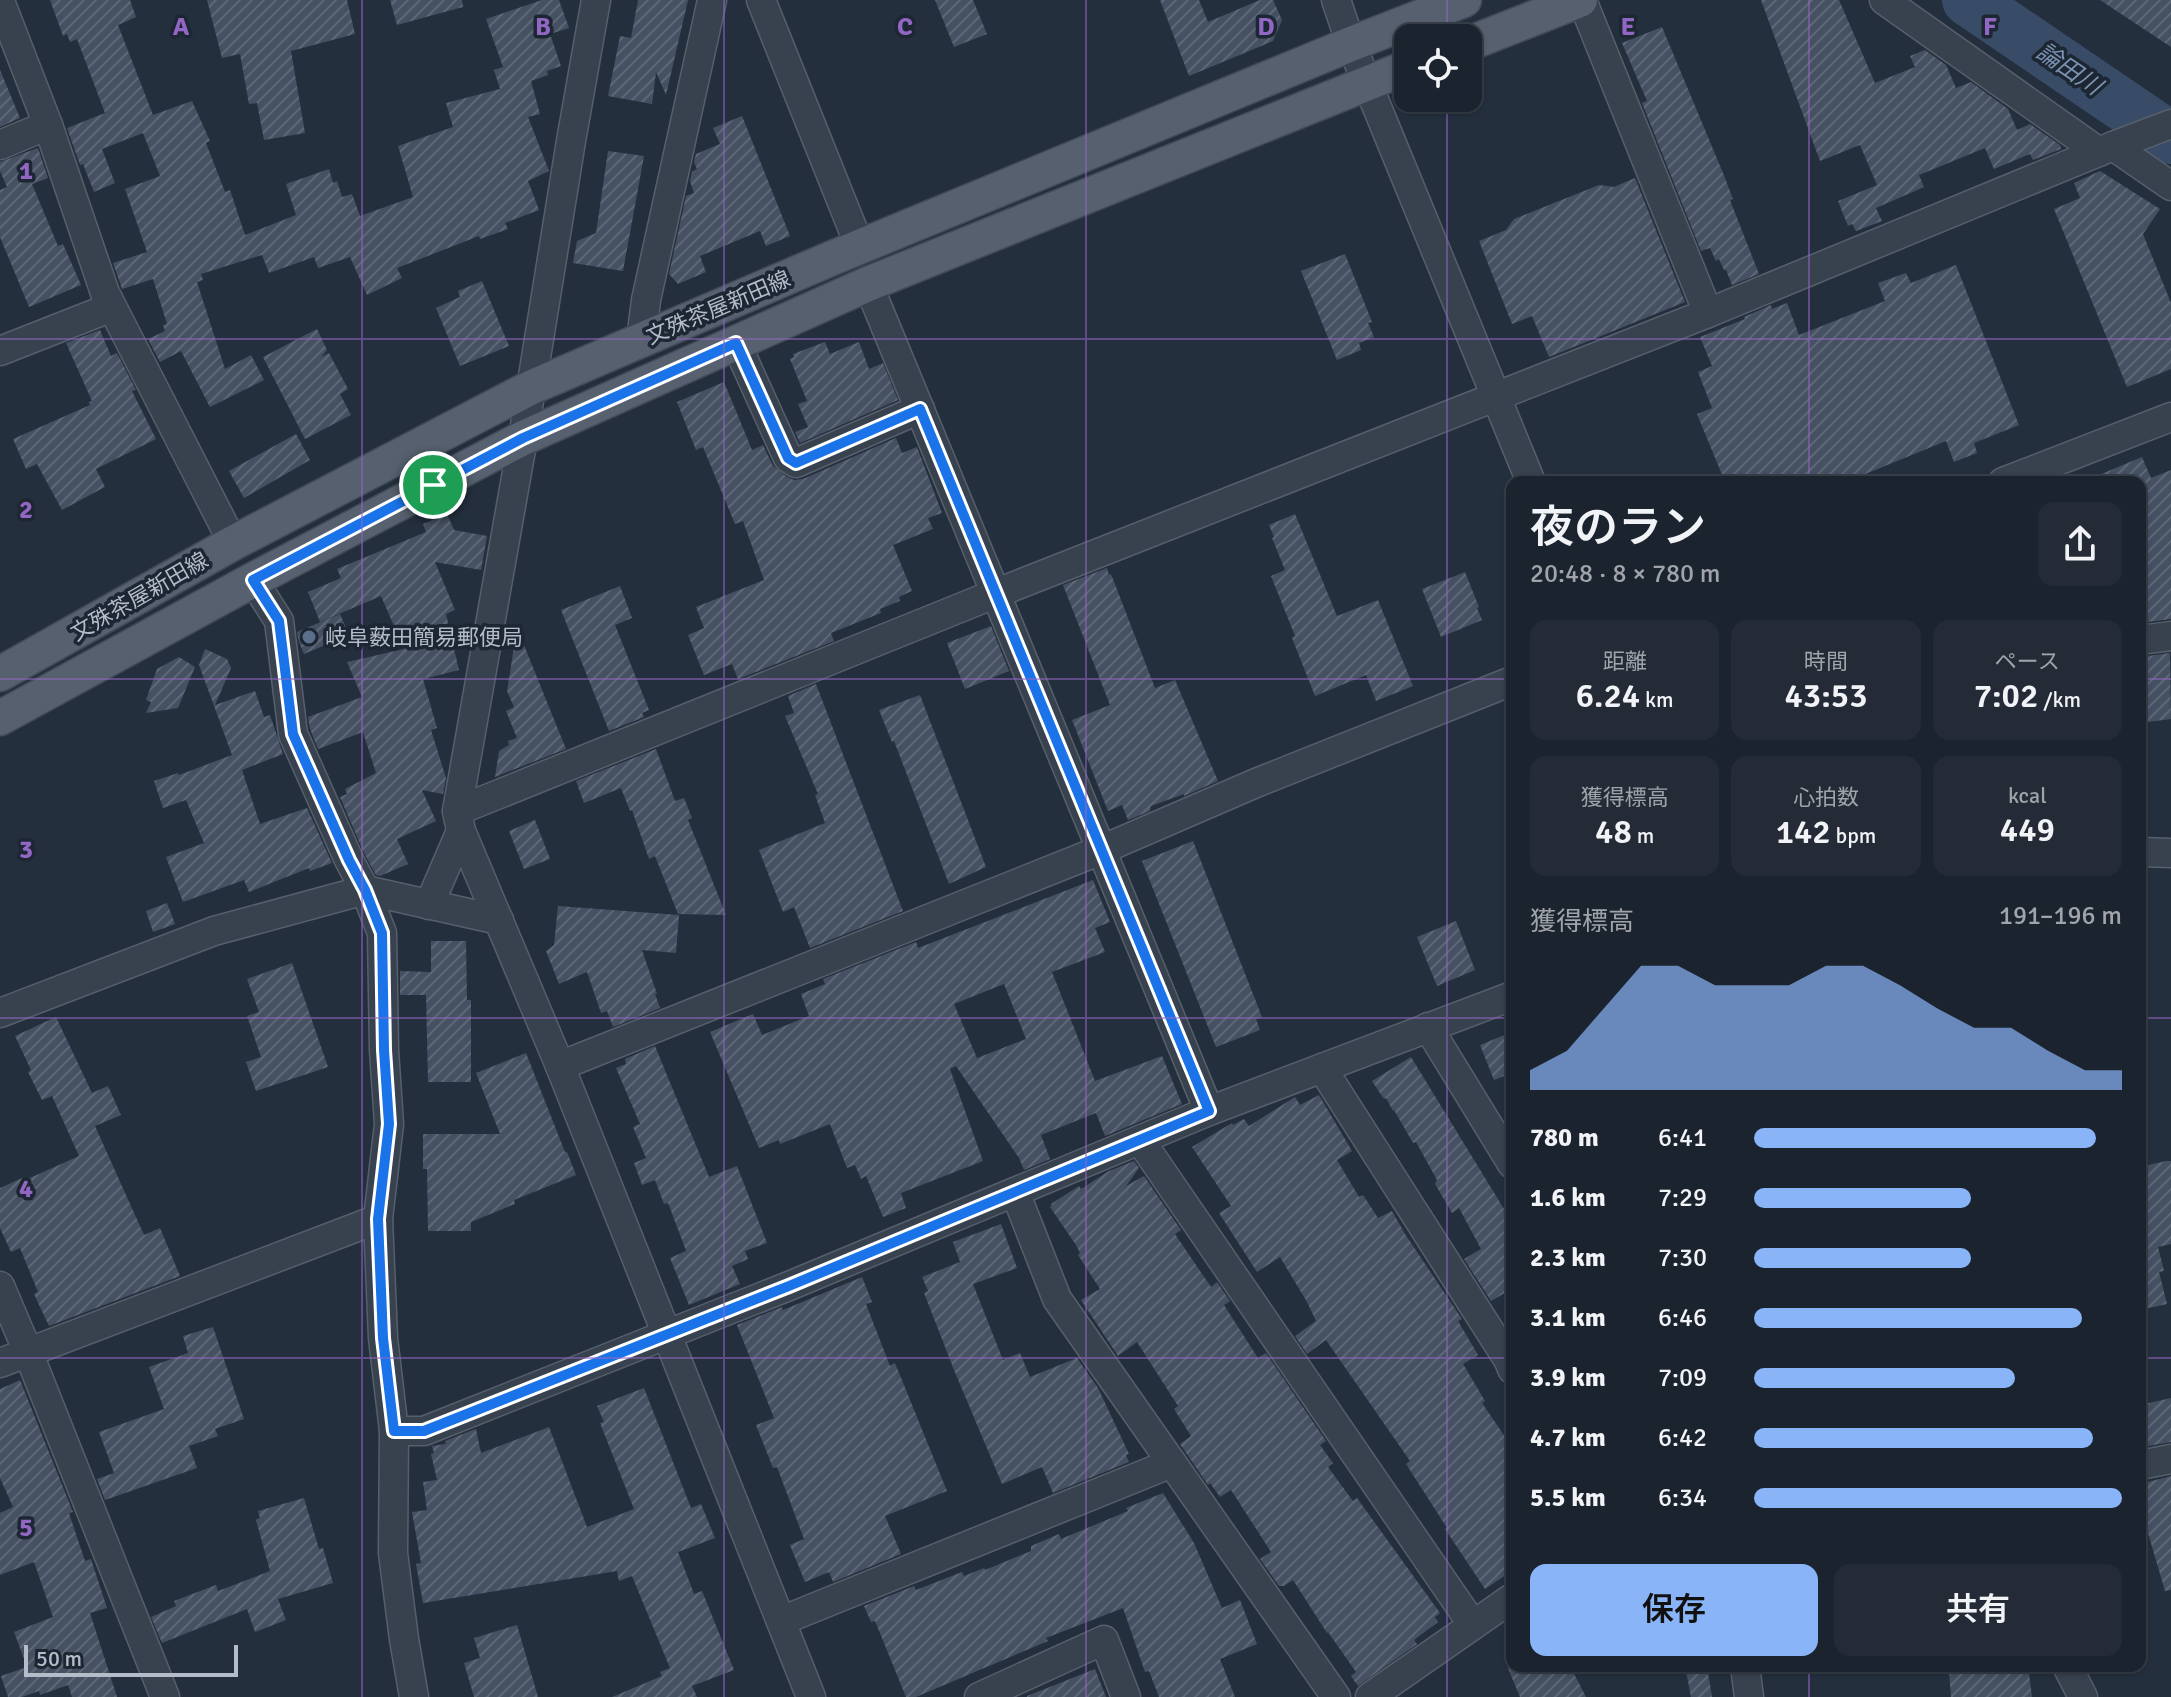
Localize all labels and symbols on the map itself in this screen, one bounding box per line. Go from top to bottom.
text: A [173,11,190,43]
text: B [535,11,551,43]
text: C [897,11,913,43]
text: D [1257,11,1275,43]
text: E [1621,11,1635,43]
text: F [1983,11,1997,43]
water label: 論田川 [2031,36,2110,103]
text: 1 [19,155,33,187]
street label: 文殊茶屋新田線 [642,265,794,350]
pin [399,451,467,519]
text: 2 [19,494,33,526]
street label: 文殊茶屋新田線 [66,546,213,647]
place label: 岐阜薮田簡易郵便局 [325,624,523,651]
marker: 岐阜薮田簡易郵便局 [300,628,318,646]
text: 3 [19,834,33,866]
text: 4 [19,1173,33,1205]
text: 5 [19,1512,33,1544]
scale bar [24,1641,238,1677]

